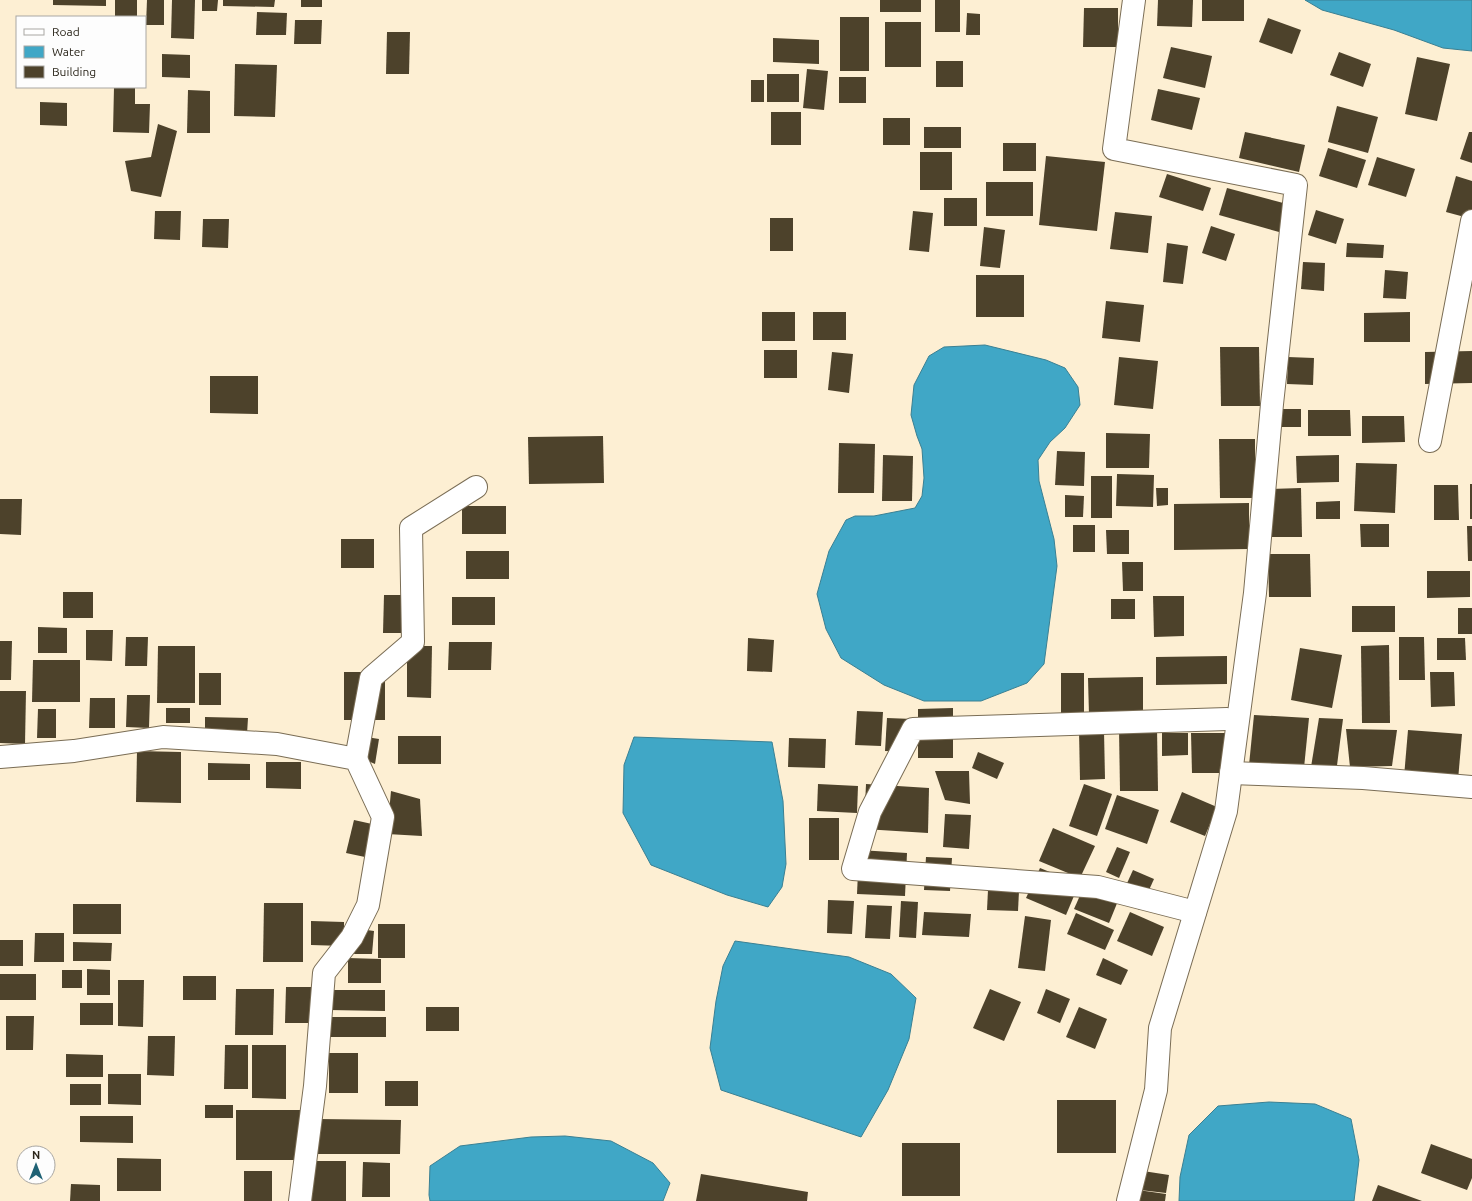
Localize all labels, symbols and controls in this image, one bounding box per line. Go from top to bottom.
legend [16,16,146,88]
text: Road [52,25,80,38]
text: Water [52,45,85,58]
text: Building [52,65,96,78]
north arrow [16,1145,56,1185]
text: N [32,1149,40,1161]

